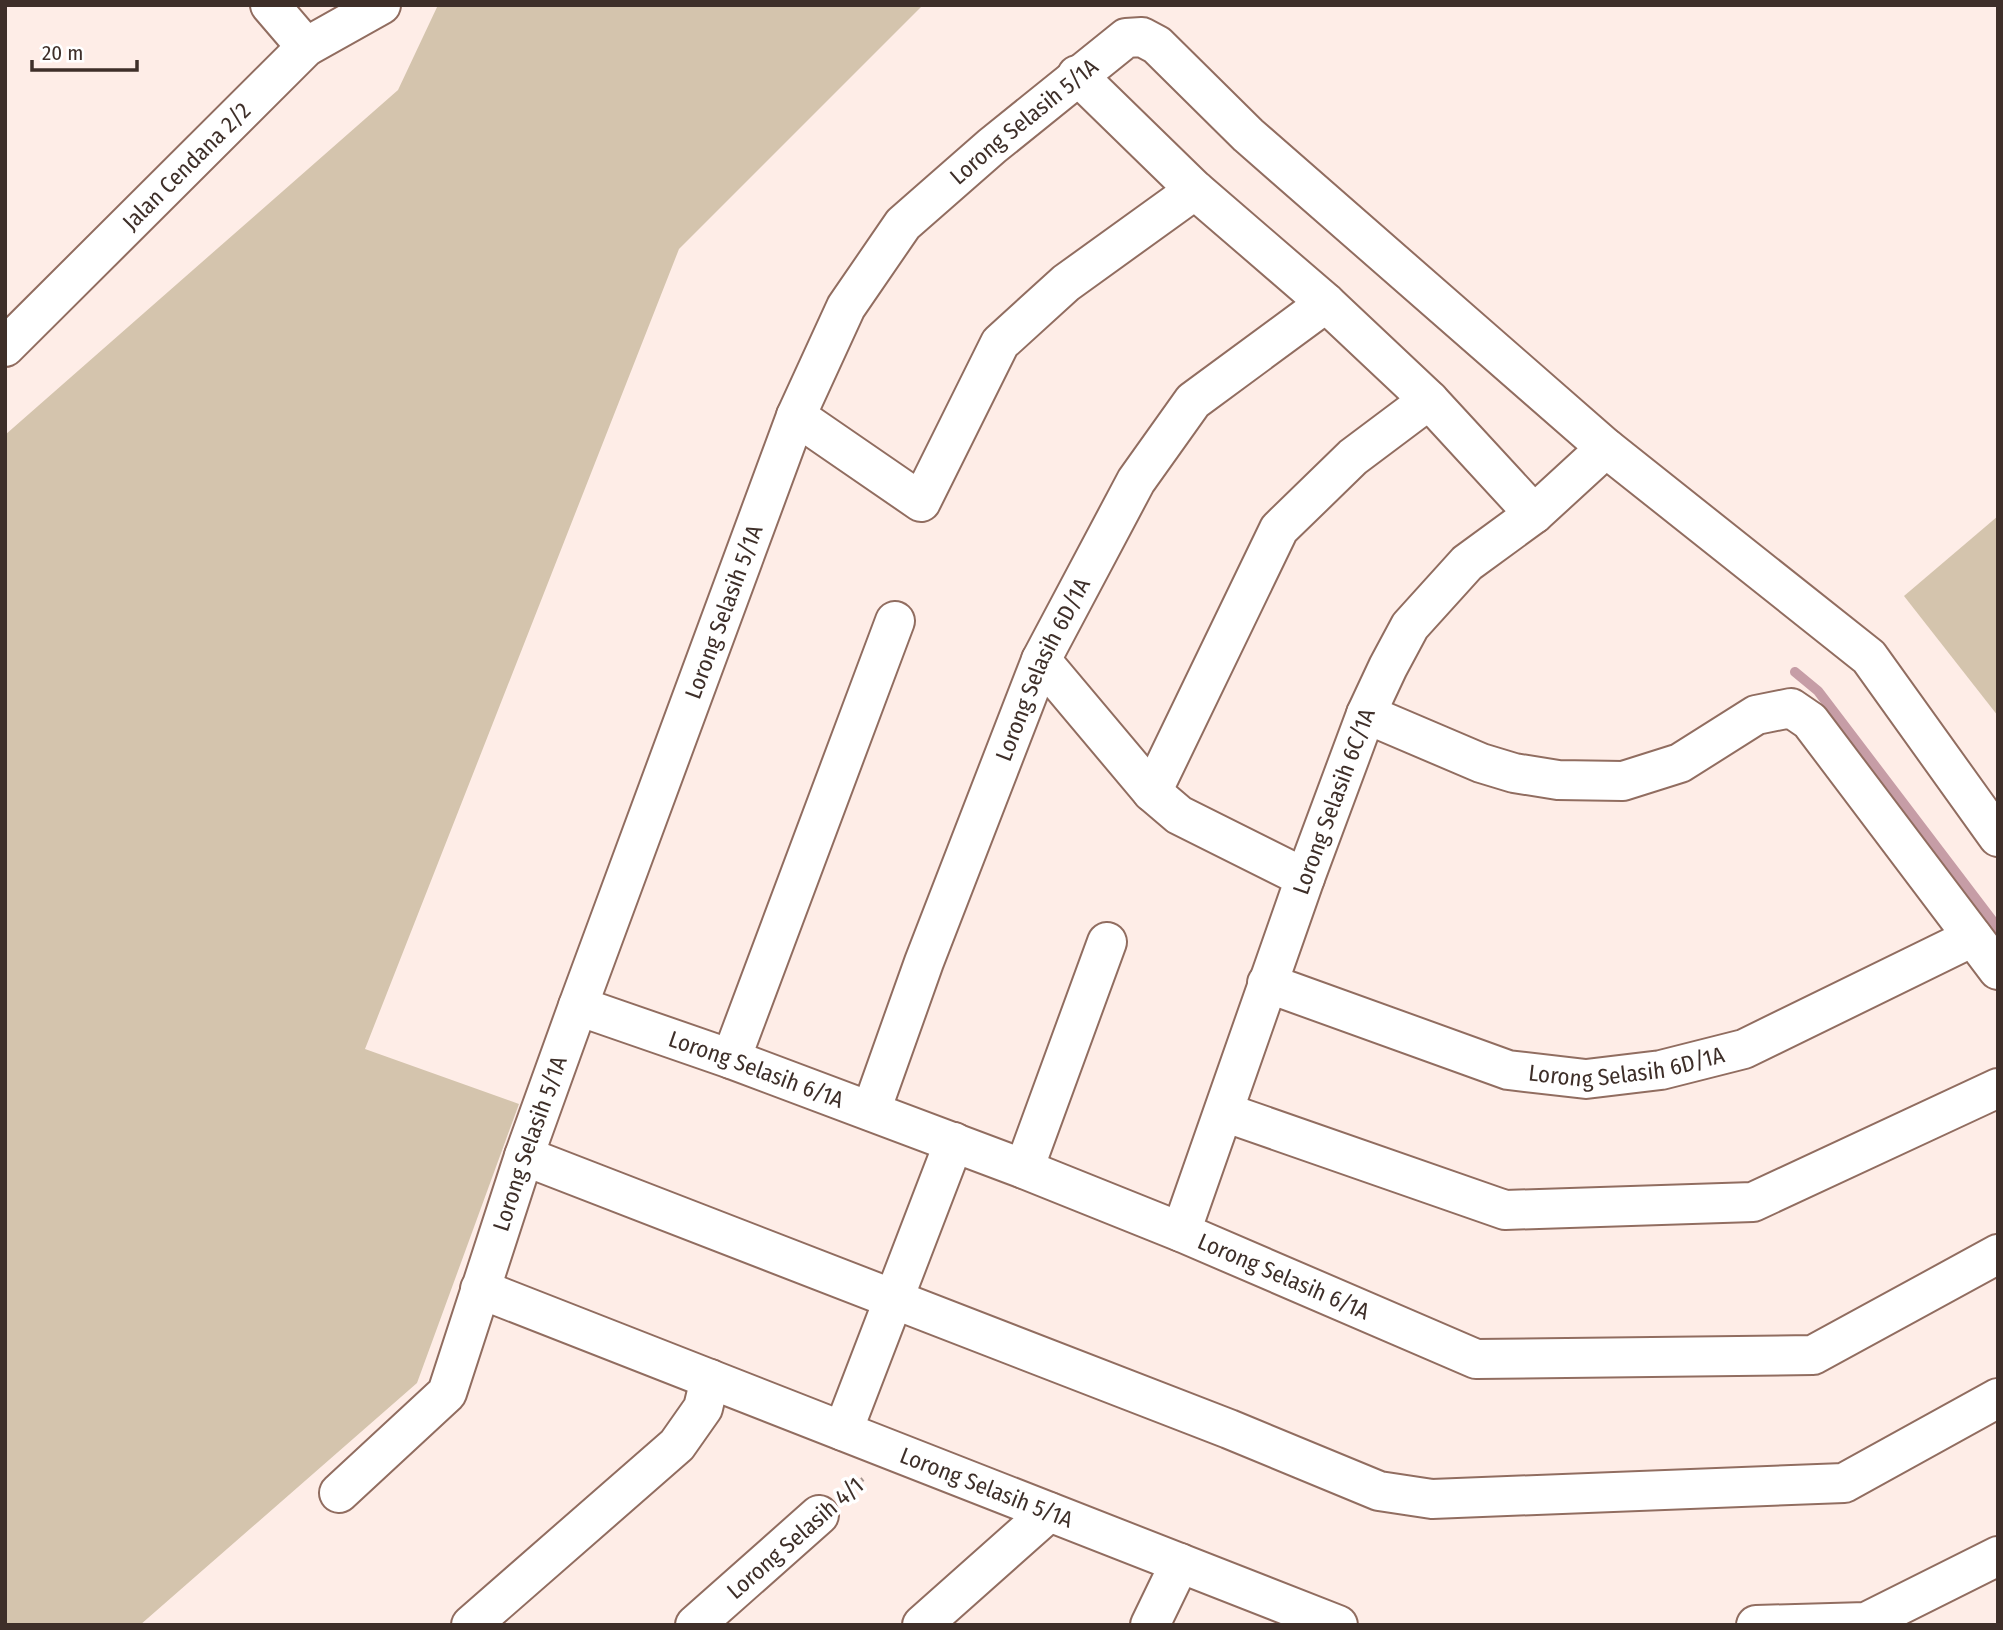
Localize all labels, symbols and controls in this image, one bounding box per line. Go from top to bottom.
scale bar [32,28,136,72]
text: 20 m [42,40,83,66]
street label: Lorong Selasih 5/1A [944,52,1103,190]
street label: Jalan Cendana 2/2 [116,97,256,236]
street label: Lorong Selasih 5/1A [679,521,769,703]
street label: Lorong Selasih 6D/1A [989,573,1096,765]
street label: Lorong Selasih 6C/1A [1286,704,1381,898]
street label: Lorong Selasih 6/1A [665,1025,847,1114]
street label: Lorong Selasih 6D/1A [1527,1041,1727,1093]
street label: Lorong Selasih 5/1A [487,1052,573,1235]
street label: Lorong Selasih 6/1A [1194,1227,1374,1326]
street label: Lorong Selasih 5/1A [896,1441,1077,1534]
street label: Lorong Selasih 4/1 [721,1471,869,1605]

